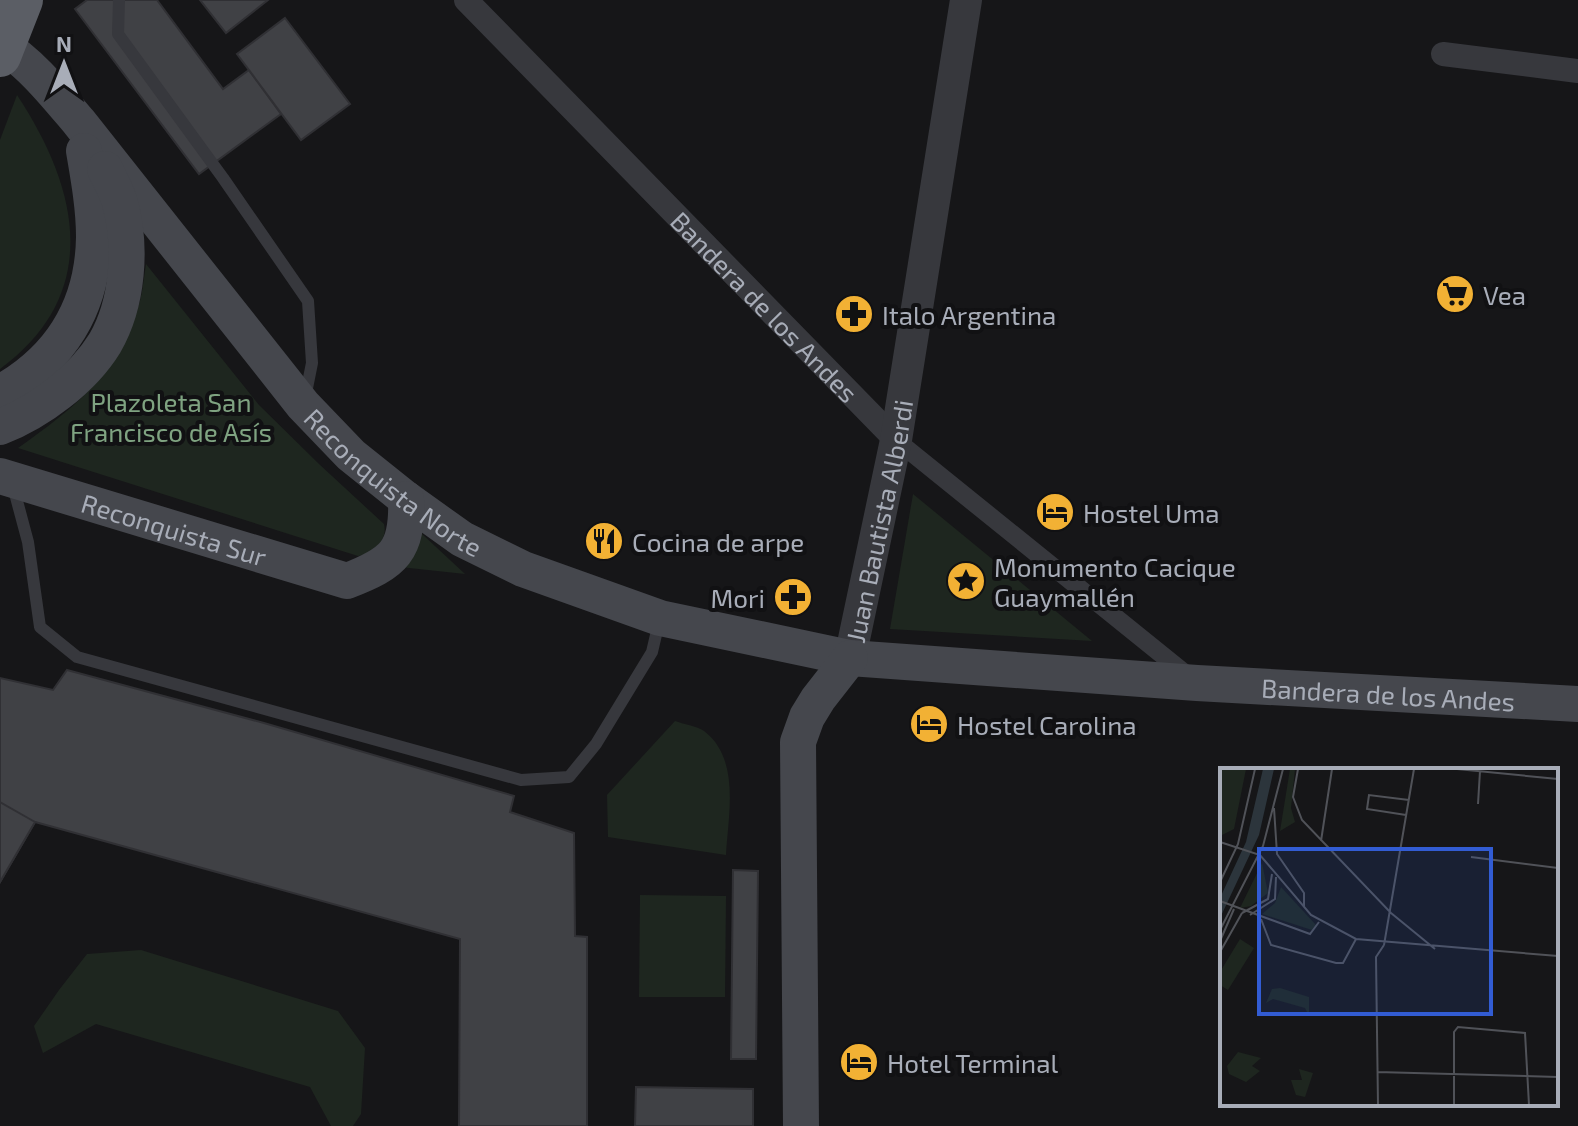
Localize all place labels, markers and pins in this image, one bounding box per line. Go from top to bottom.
supermarket icon: Vea [1434,273,1476,315]
place label: Vea [1483,279,1526,310]
pharmacy icon: Italo Argentina [833,293,875,335]
place label: Italo Argentina [882,299,1056,330]
hotel icon: Hostel Uma [1034,491,1076,533]
place label: Hostel Uma [1083,497,1219,528]
restaurant icon: Cocina de arpe [583,520,625,562]
place label: Cocina de arpe [632,526,804,557]
place label: Monumento Cacique Guaymallén [994,551,1236,612]
place icon: Monumento Cacique Guaymallén [945,560,987,602]
pharmacy icon: Mori [772,576,814,618]
place label: Mori [711,582,765,613]
hotel icon: Hostel Carolina [908,703,950,745]
place label: Hostel Carolina [957,709,1137,740]
hotel icon: Hotel Terminal [838,1041,880,1083]
place label: Hotel Terminal [887,1047,1058,1078]

